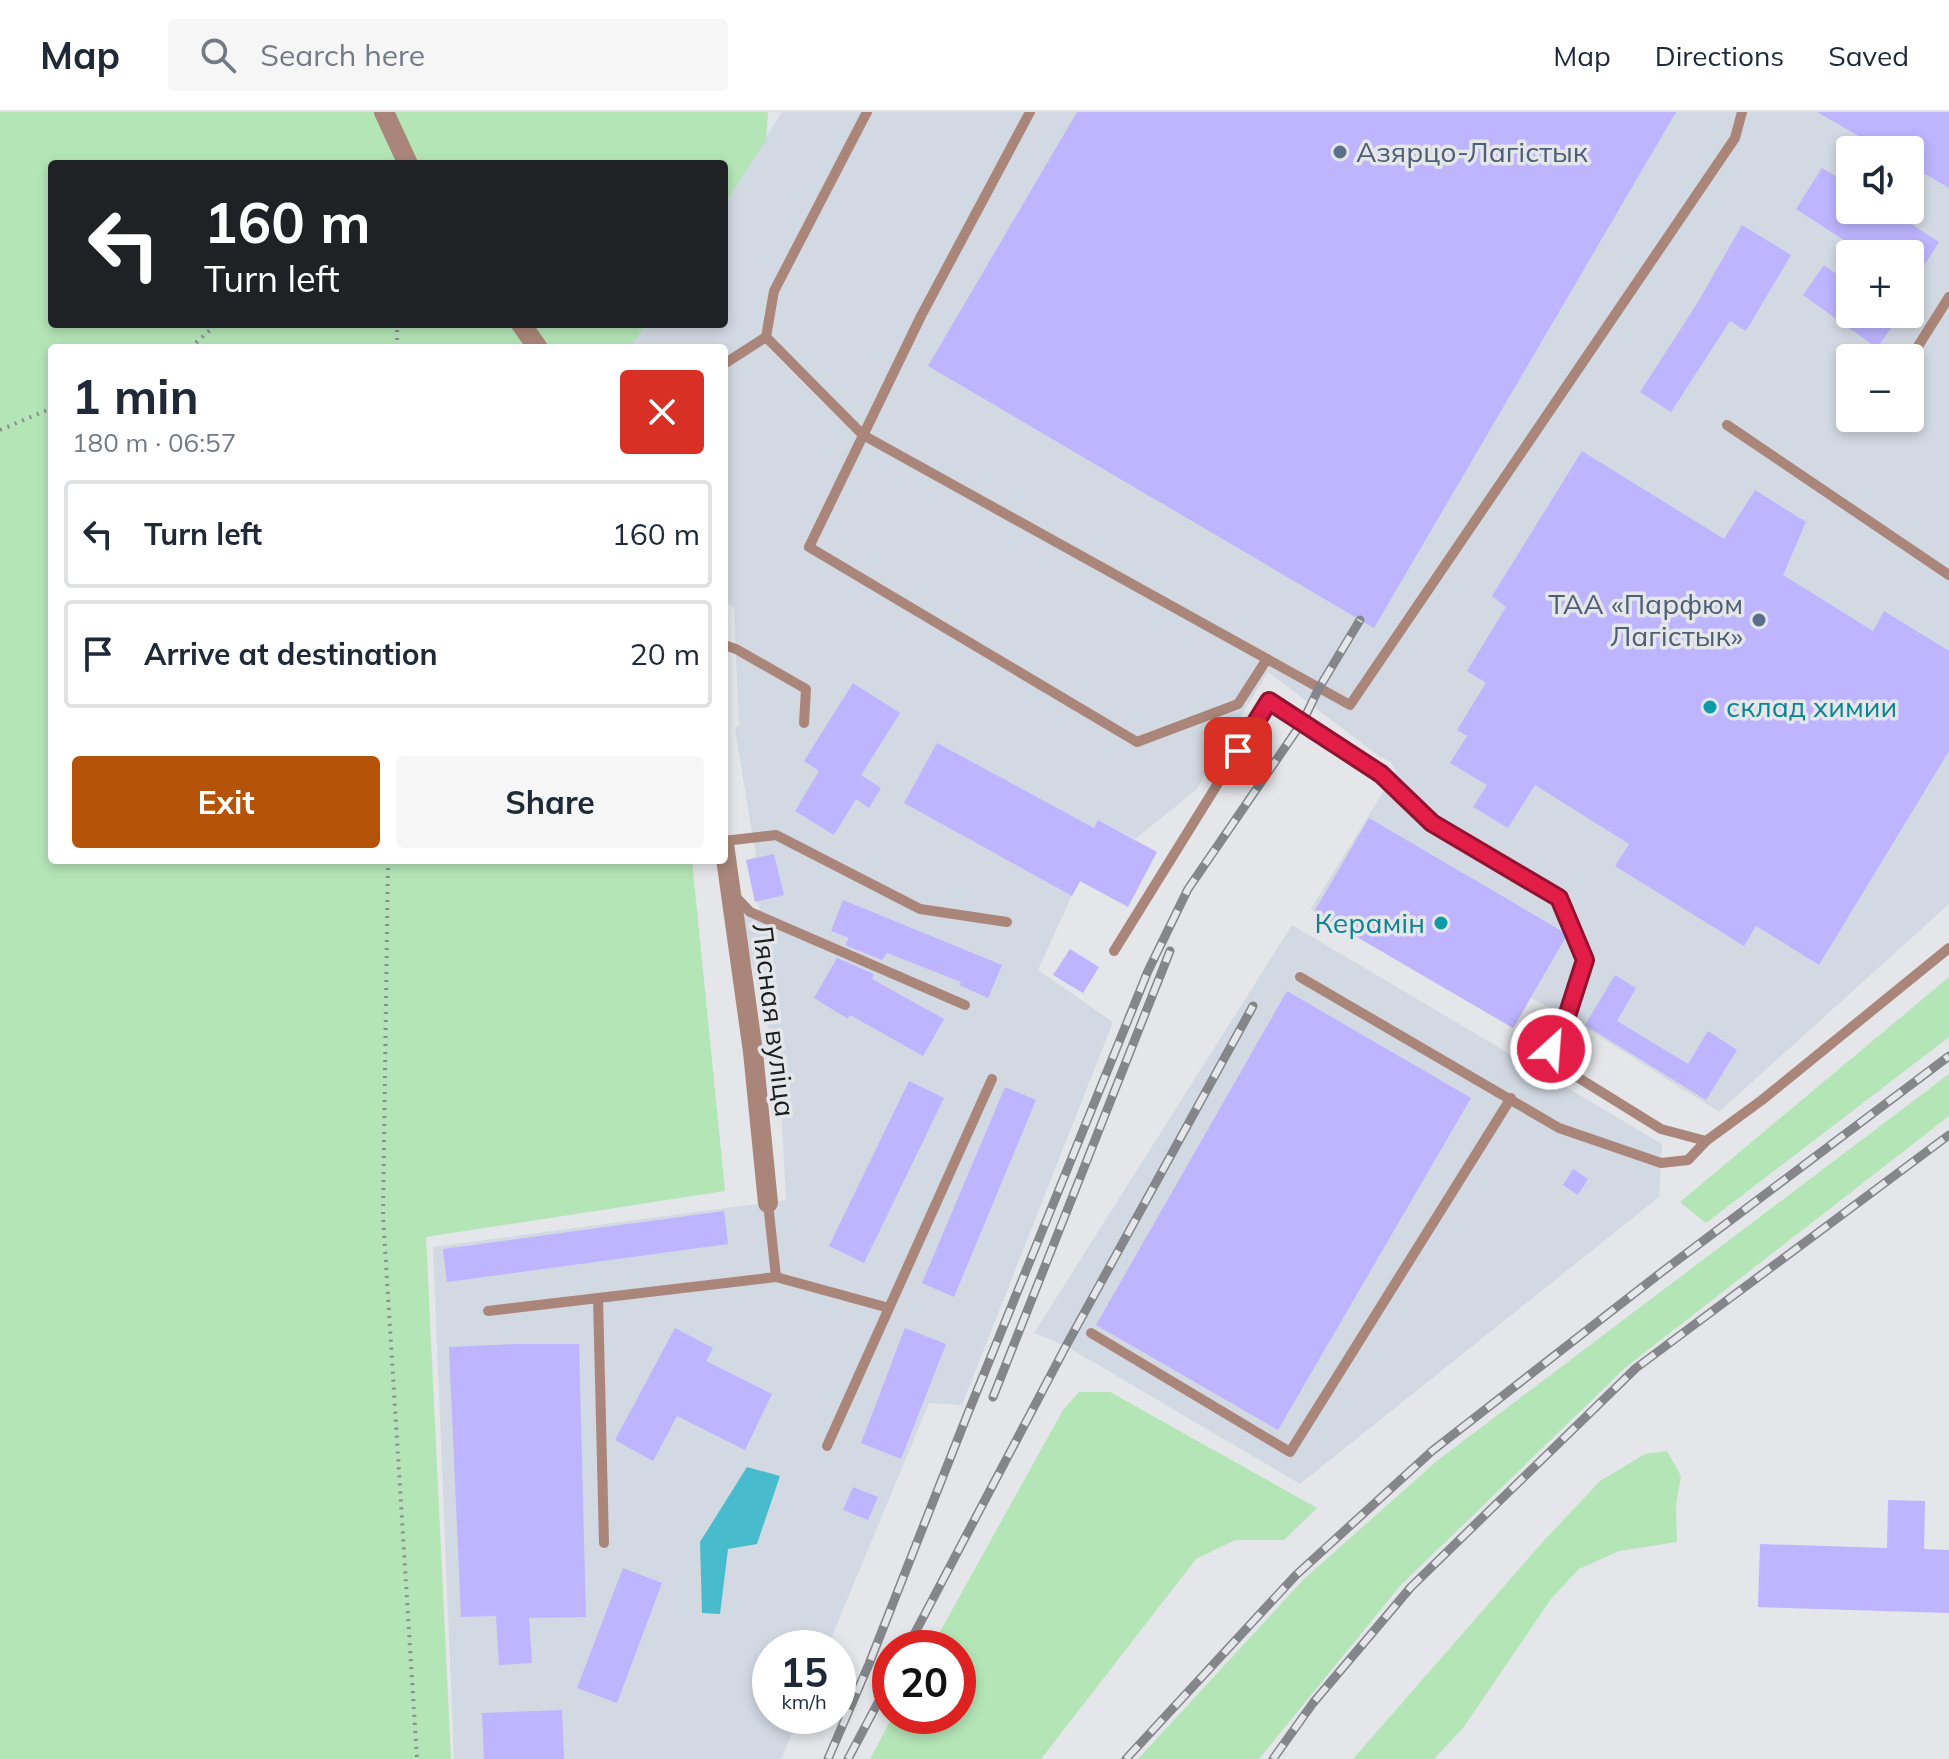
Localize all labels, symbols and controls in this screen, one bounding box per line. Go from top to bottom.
search box [168,19,728,91]
text: Map [40,31,120,79]
icon: search [196,33,240,77]
text: Search here [260,36,425,74]
text: Map [1553,38,1611,73]
text: Directions [1655,38,1784,73]
text: Saved [1828,38,1909,73]
place label: Азярцо-Лагістык [1356,134,1589,169]
map controls [1836,136,1924,432]
button: sound [1836,136,1924,224]
marker: Азярцо-Лагістык [1331,143,1349,161]
text: 160 m [204,187,371,257]
icon: left [72,192,176,296]
button: + [1836,240,1924,328]
text: Turn left [204,256,340,301]
button: − [1836,344,1924,432]
text: 1 min [72,366,199,426]
button: close [620,370,704,454]
text: 180 m · 06:57 [72,426,236,459]
icon: left [76,512,120,556]
text: Turn left [144,515,262,553]
text: 160 m [612,515,700,553]
place label: ТАА «Парфюм Лагістык» [1548,586,1743,653]
marker: ТАА «Парфюм Лагістык» [1750,611,1768,629]
icon: arrive [76,632,120,676]
text: Arrive at destination [144,635,438,673]
text: 20 m [630,635,700,673]
place label: склад химии [1726,689,1897,724]
marker: склад химии [1701,698,1719,716]
pin [1204,717,1272,785]
icon: arrive [1216,729,1260,773]
button: Exit [72,756,380,848]
button: Share [396,756,704,848]
place label: Керамін [1315,905,1425,940]
marker: Керамін [1432,914,1450,932]
street label: Лясная вуліца [745,921,804,1119]
position arrow [1509,1007,1593,1091]
speed limit sign: 20 [872,1630,976,1734]
text: 15 [780,1647,828,1697]
text: km/h [781,1689,827,1714]

